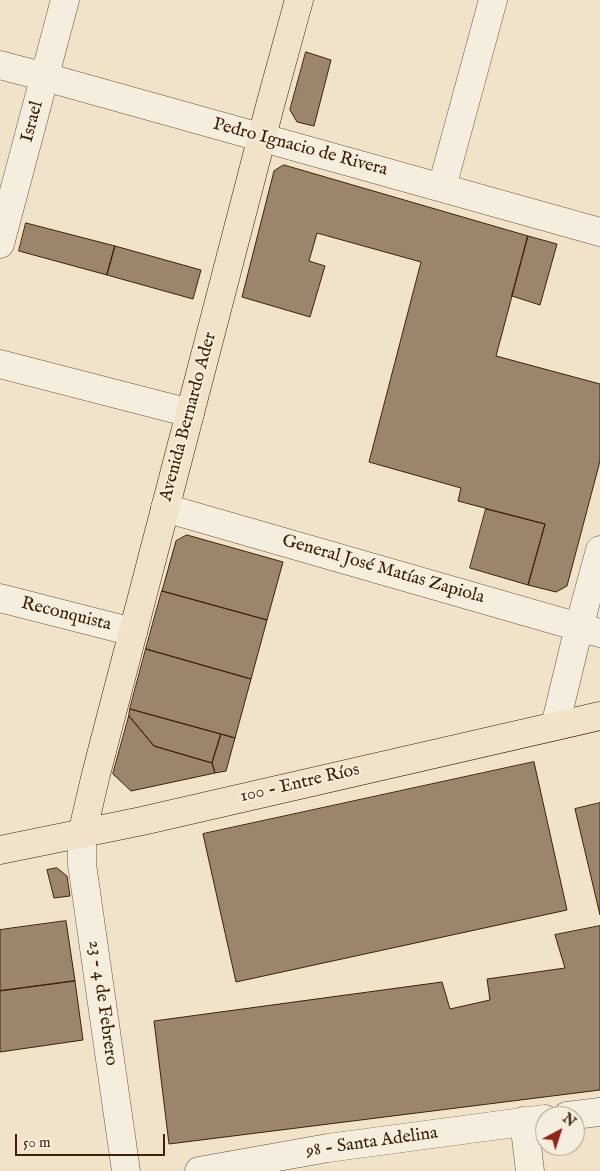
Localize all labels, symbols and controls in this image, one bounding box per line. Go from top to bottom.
street label: Israel [17,99,49,145]
street label: Pedro Ignacio de Rivera [210,114,390,182]
street label: Avenida Bernardo Ader [156,330,222,504]
street label: General José Matías Zapiola [279,531,487,609]
street label: Reconquista [19,593,113,637]
street label: 100 - Entre Ríos [238,760,362,808]
street label: 23 - 4 de Febrero [83,939,121,1067]
north arrow [535,1106,585,1156]
text: N [559,1109,579,1131]
street label: 98 - Santa Adelina [305,1123,439,1163]
scale bar [18,1124,168,1156]
text: 50 m [23,1133,51,1152]

